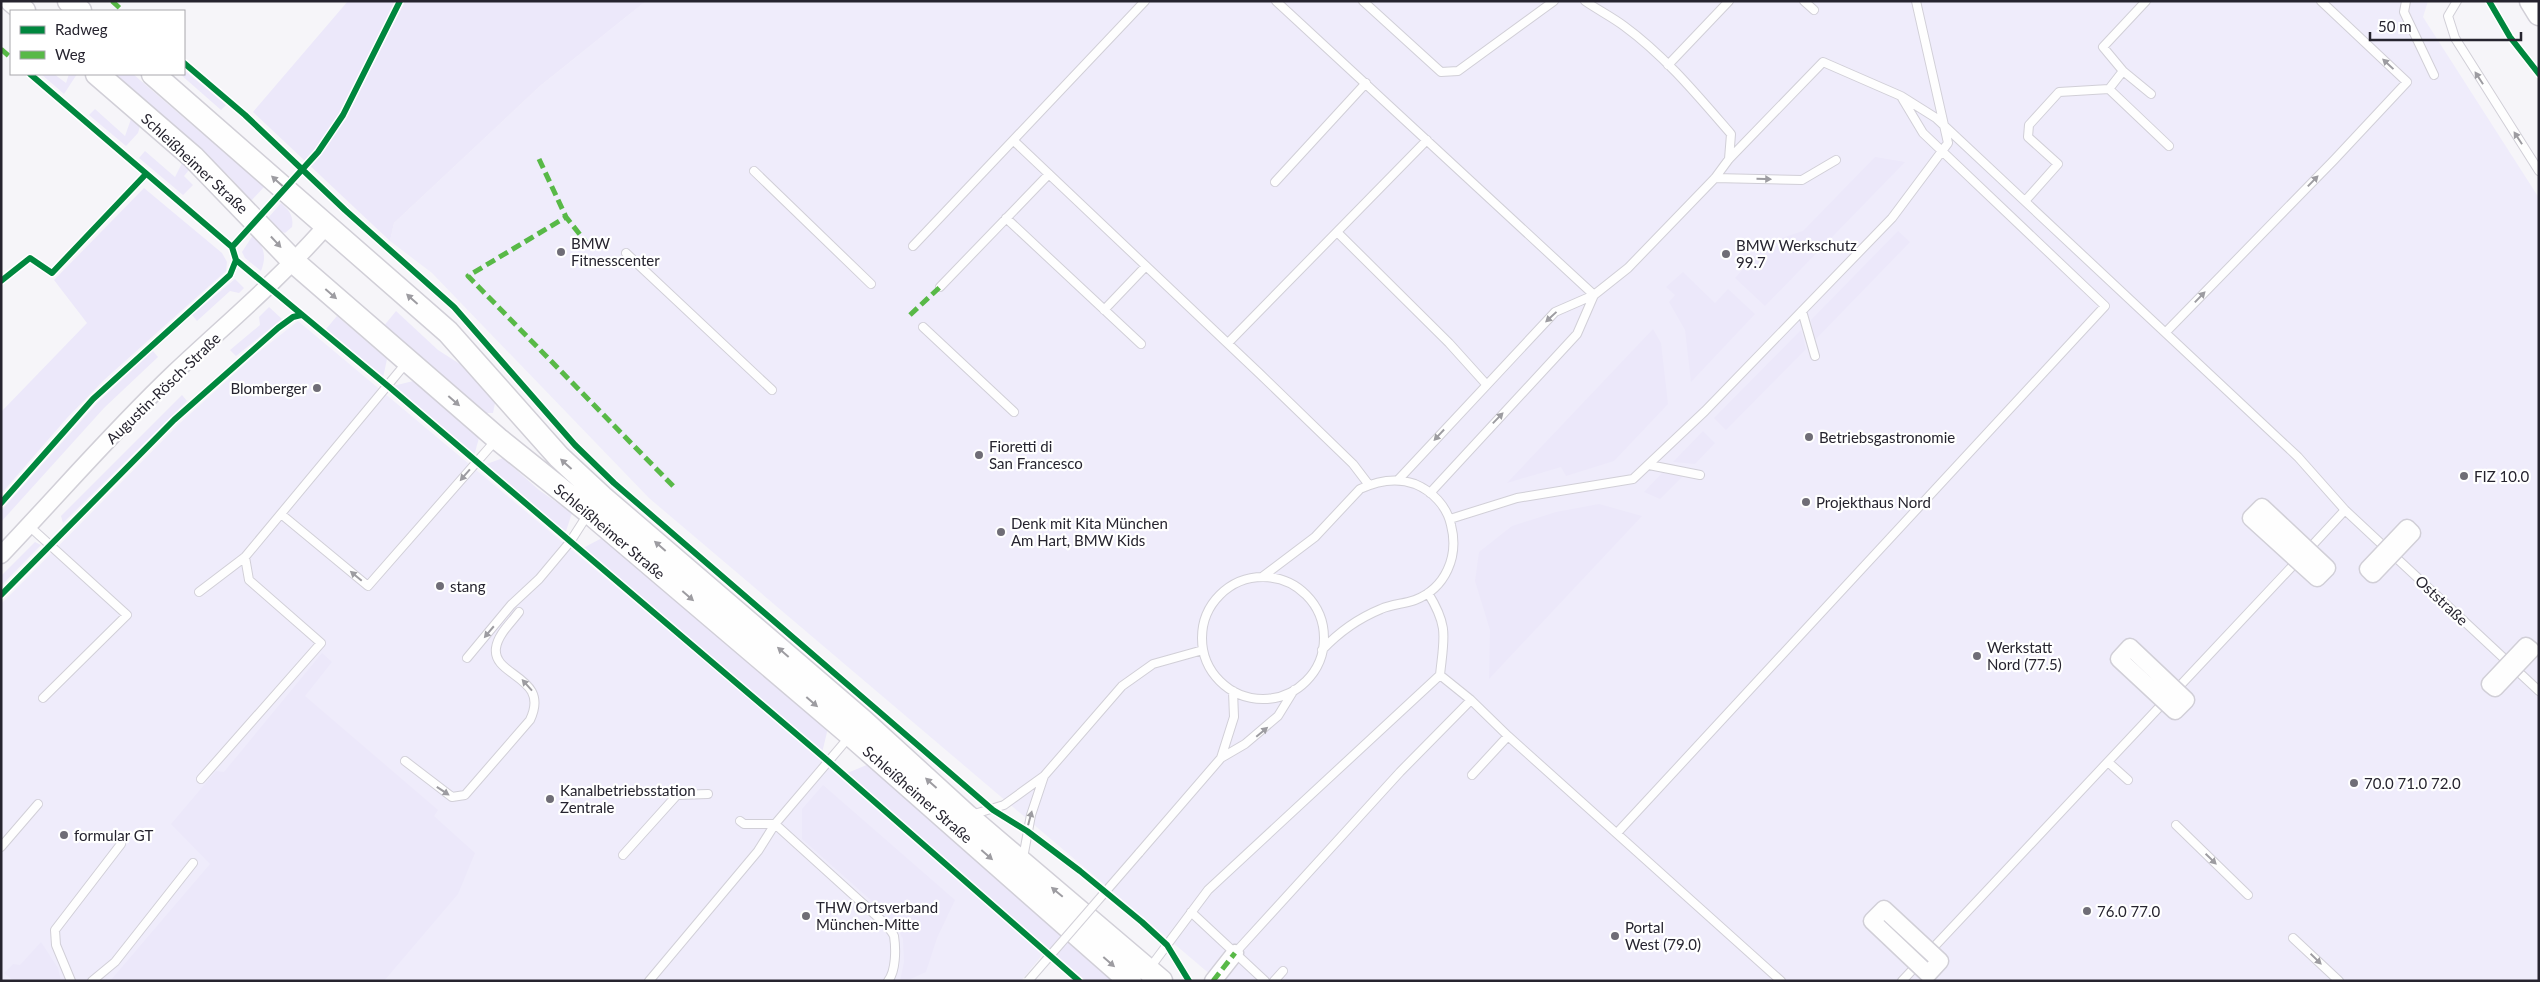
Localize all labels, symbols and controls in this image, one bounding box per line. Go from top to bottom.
legend [10,10,185,75]
scale bar [2370,10,2521,42]
text: 50 m [2378,17,2412,35]
text: Radweg [55,20,108,38]
text: Weg [55,45,86,63]
one-way arrow [2382,58,2394,70]
one-way arrow [2475,71,2484,84]
street label: Schleißheimer Straße [138,109,252,217]
one-way arrow [2513,131,2522,144]
one-way arrow [271,175,283,187]
one-way arrow [1756,175,1772,183]
one-way arrow [2307,176,2319,188]
place label: BMW Fitnesscenter [571,234,660,269]
one-way arrow [270,236,282,248]
place label: BMW Werkschutz 99.7 [1736,236,1857,271]
marker: BMW Fitnesscenter [555,246,567,258]
marker: BMW Werkschutz 99.7 [1720,248,1732,260]
one-way arrow [325,288,337,299]
one-way arrow [2194,292,2206,304]
one-way arrow [406,293,418,305]
one-way arrow [1546,311,1558,323]
street label: Augustin-Rösch-Straße [102,329,224,447]
place label: Blomberger [230,379,308,397]
marker: Blomberger [311,382,323,394]
one-way arrow [447,395,460,406]
one-way arrow [1492,412,1504,424]
one-way arrow [1433,428,1445,440]
place label: Betriebsgastronomie [1819,428,1955,446]
marker: Betriebsgastronomie [1803,431,1815,443]
place label: Fioretti di San Francesco [989,437,1083,472]
marker: Fioretti di San Francesco [973,449,985,461]
one-way arrow [561,458,573,470]
place label: FIZ 10.0 [2474,467,2529,485]
one-way arrow [459,468,470,481]
marker: FIZ 10.0 [2458,470,2470,482]
street label: Schleißheimer Straße [551,479,669,583]
place label: Projekthaus Nord [1816,493,1931,511]
marker: Projekthaus Nord [1800,496,1812,508]
place label: Denk mit Kita München Am Hart, BMW Kids [1011,514,1168,549]
marker: Denk mit Kita München Am Hart, BMW Kids [995,526,1007,538]
one-way arrow [654,541,667,552]
one-way arrow [350,571,363,582]
street label: Oststraße [2412,571,2472,629]
place label: stang [450,577,486,595]
marker: stang [434,580,446,592]
one-way arrow [682,591,695,602]
one-way arrow [483,625,494,638]
place label: Werkstatt Nord (77.5) [1987,638,2062,673]
one-way arrow [777,647,790,658]
marker: Werkstatt Nord (77.5) [1971,650,1983,662]
one-way arrow [521,679,532,692]
one-way arrow [805,696,817,708]
one-way arrow [1255,726,1268,737]
street label: Schleißheimer Straße [860,742,976,846]
place label: 70.0 71.0 72.0 [2364,774,2461,792]
one-way arrow [925,777,937,789]
marker: 70.0 71.0 72.0 [2348,777,2360,789]
place label: Kanalbetriebsstation Zentrale [560,781,696,816]
one-way arrow [436,786,450,796]
marker: Kanalbetriebsstation Zentrale [544,793,556,805]
one-way arrow [1027,811,1035,826]
place label: formular GT [74,826,154,844]
marker: formular GT [58,829,70,841]
one-way arrow [980,849,992,861]
one-way arrow [2205,853,2217,865]
one-way arrow [1051,887,1064,898]
place label: THW Ortsverband München-Mitte [816,898,938,933]
place label: 76.0 77.0 [2097,902,2160,920]
marker: 76.0 77.0 [2081,905,2093,917]
marker: THW Ortsverband München-Mitte [800,910,812,922]
place label: Portal West (79.0) [1625,918,1701,953]
marker: Portal West (79.0) [1609,930,1621,942]
one-way arrow [2310,953,2322,965]
one-way arrow [1103,956,1115,967]

